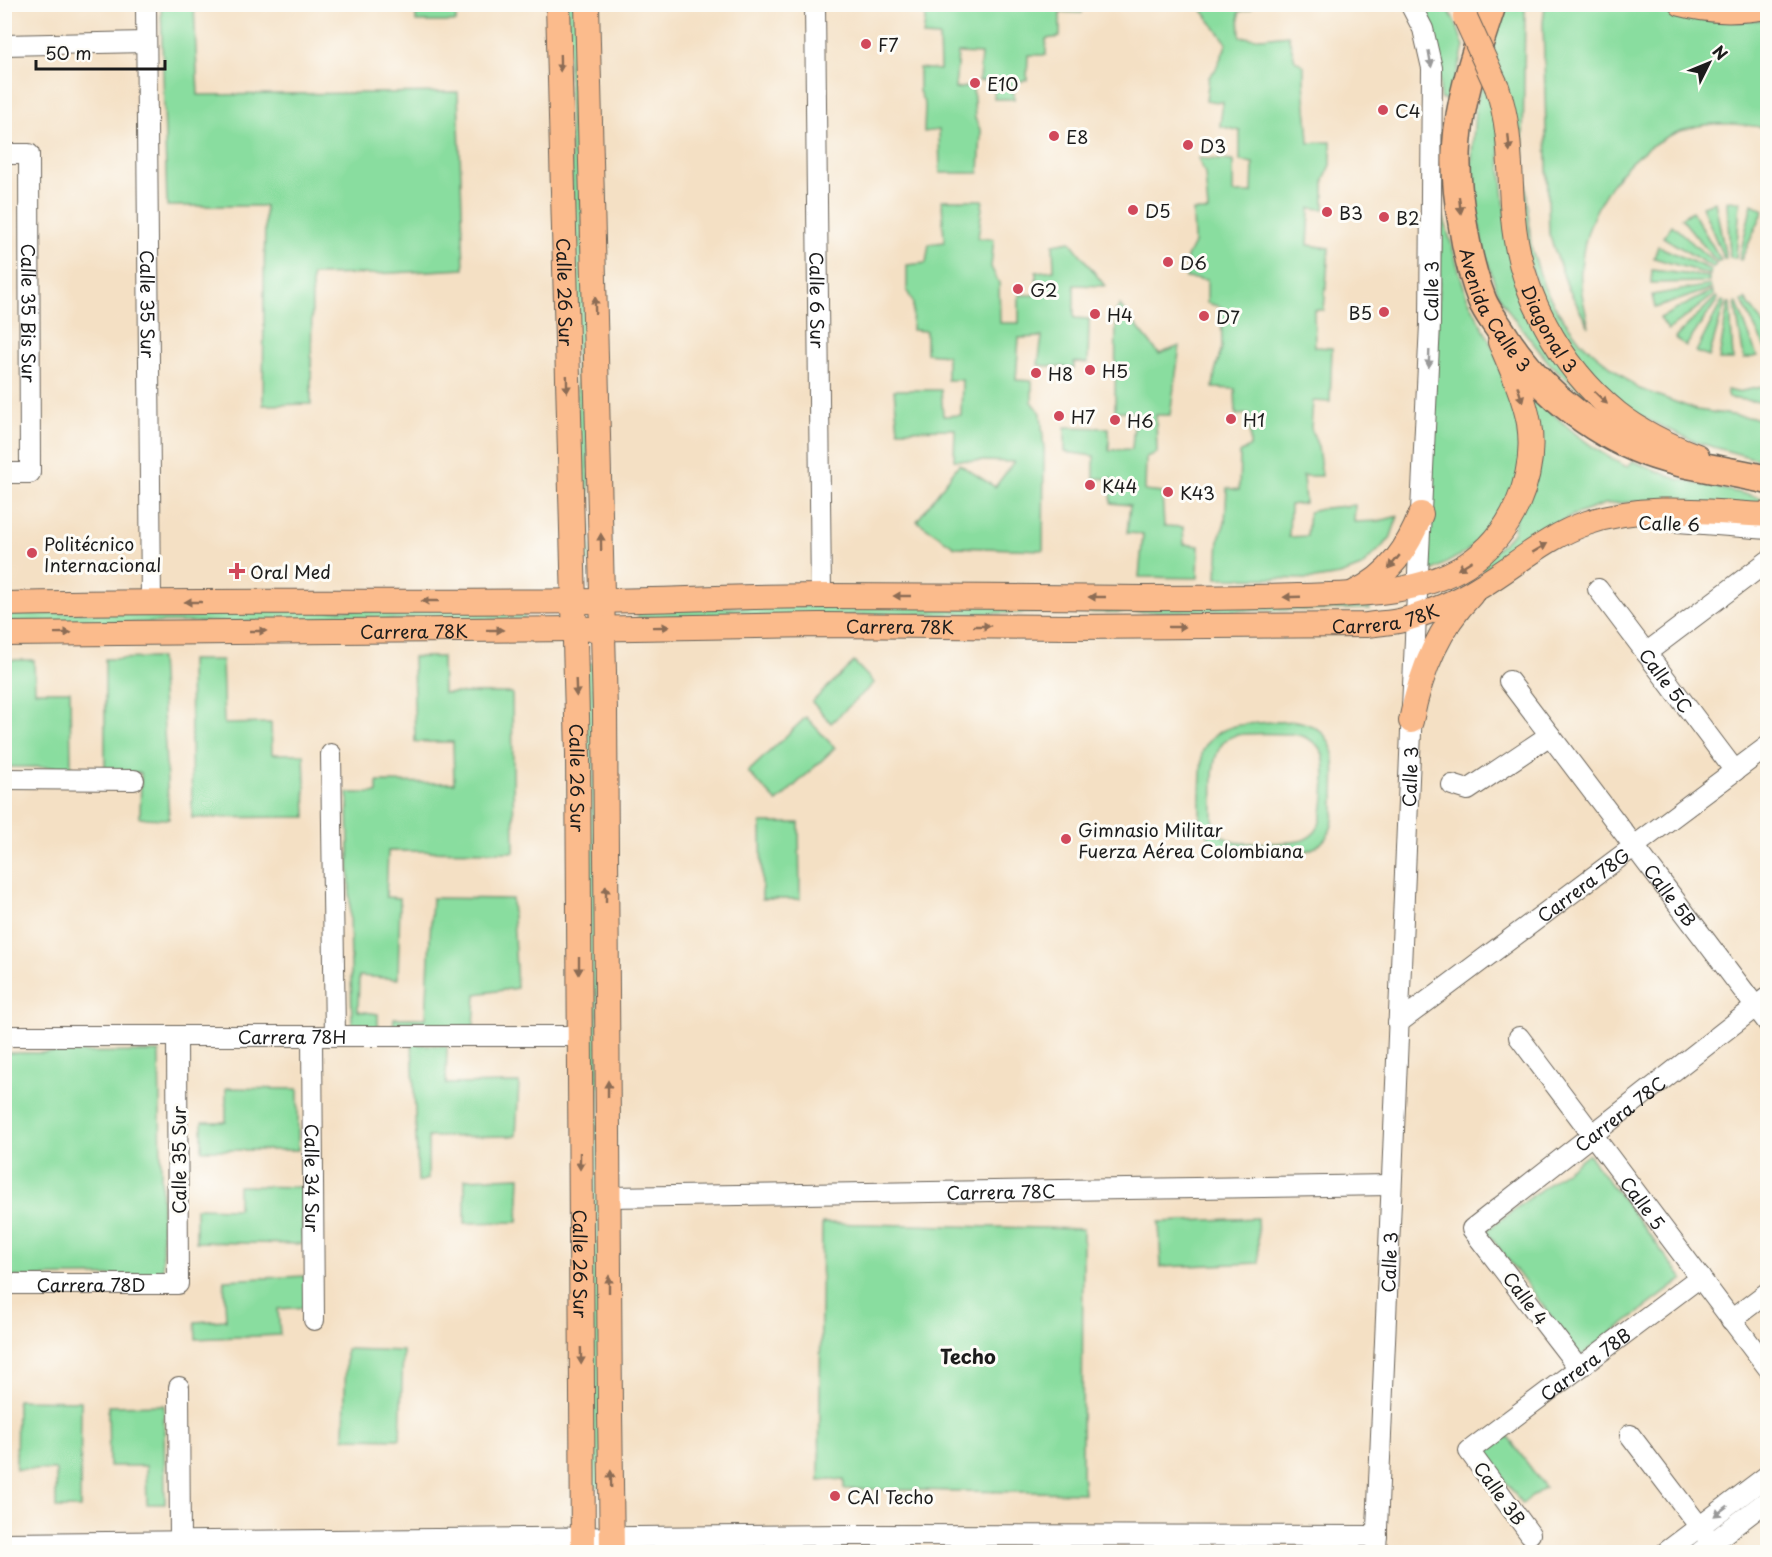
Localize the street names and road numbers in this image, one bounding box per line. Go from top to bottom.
street label: Calle 26 Sur [551,237,581,347]
street label: Calle 35 Bis Sur [16,243,43,383]
street label: Avenida Calle 3 [1454,245,1538,377]
street label: Calle 35 Sur [135,250,162,359]
street label: Calle 6 Sur [804,252,832,349]
street label: Calle 3 [1417,261,1444,322]
street label: Diagonal 3 [1515,281,1585,378]
street label: Calle 6 [1638,508,1700,538]
street label: Carrera 78K [1332,596,1443,639]
street label: Carrera 78K [846,612,954,640]
street label: Carrera 78K [360,616,468,644]
street label: Calle 5C [1633,642,1700,718]
street label: Calle 26 Sur [564,723,592,833]
street label: Calle 3 [1394,746,1424,808]
street label: Carrera 78G [1531,841,1635,928]
street label: Calle 5B [1638,857,1704,932]
street label: Carrera 78H [238,1023,346,1050]
street label: Carrera 78C [1568,1069,1671,1158]
street label: Calle 35 Sur [165,1105,192,1214]
street label: Calle 34 Sur [299,1124,327,1233]
street label: Calle 5 [1614,1170,1672,1235]
street label: Carrera 78C [946,1177,1056,1205]
street label: Calle 26 Sur [567,1209,595,1319]
street label: Calle 3 [1374,1231,1403,1293]
street label: Calle 4 [1497,1266,1555,1330]
street label: Carrera 78D [36,1271,146,1298]
street label: Carrera 78B [1534,1321,1636,1407]
street label: Calle 3B [1468,1455,1532,1531]

